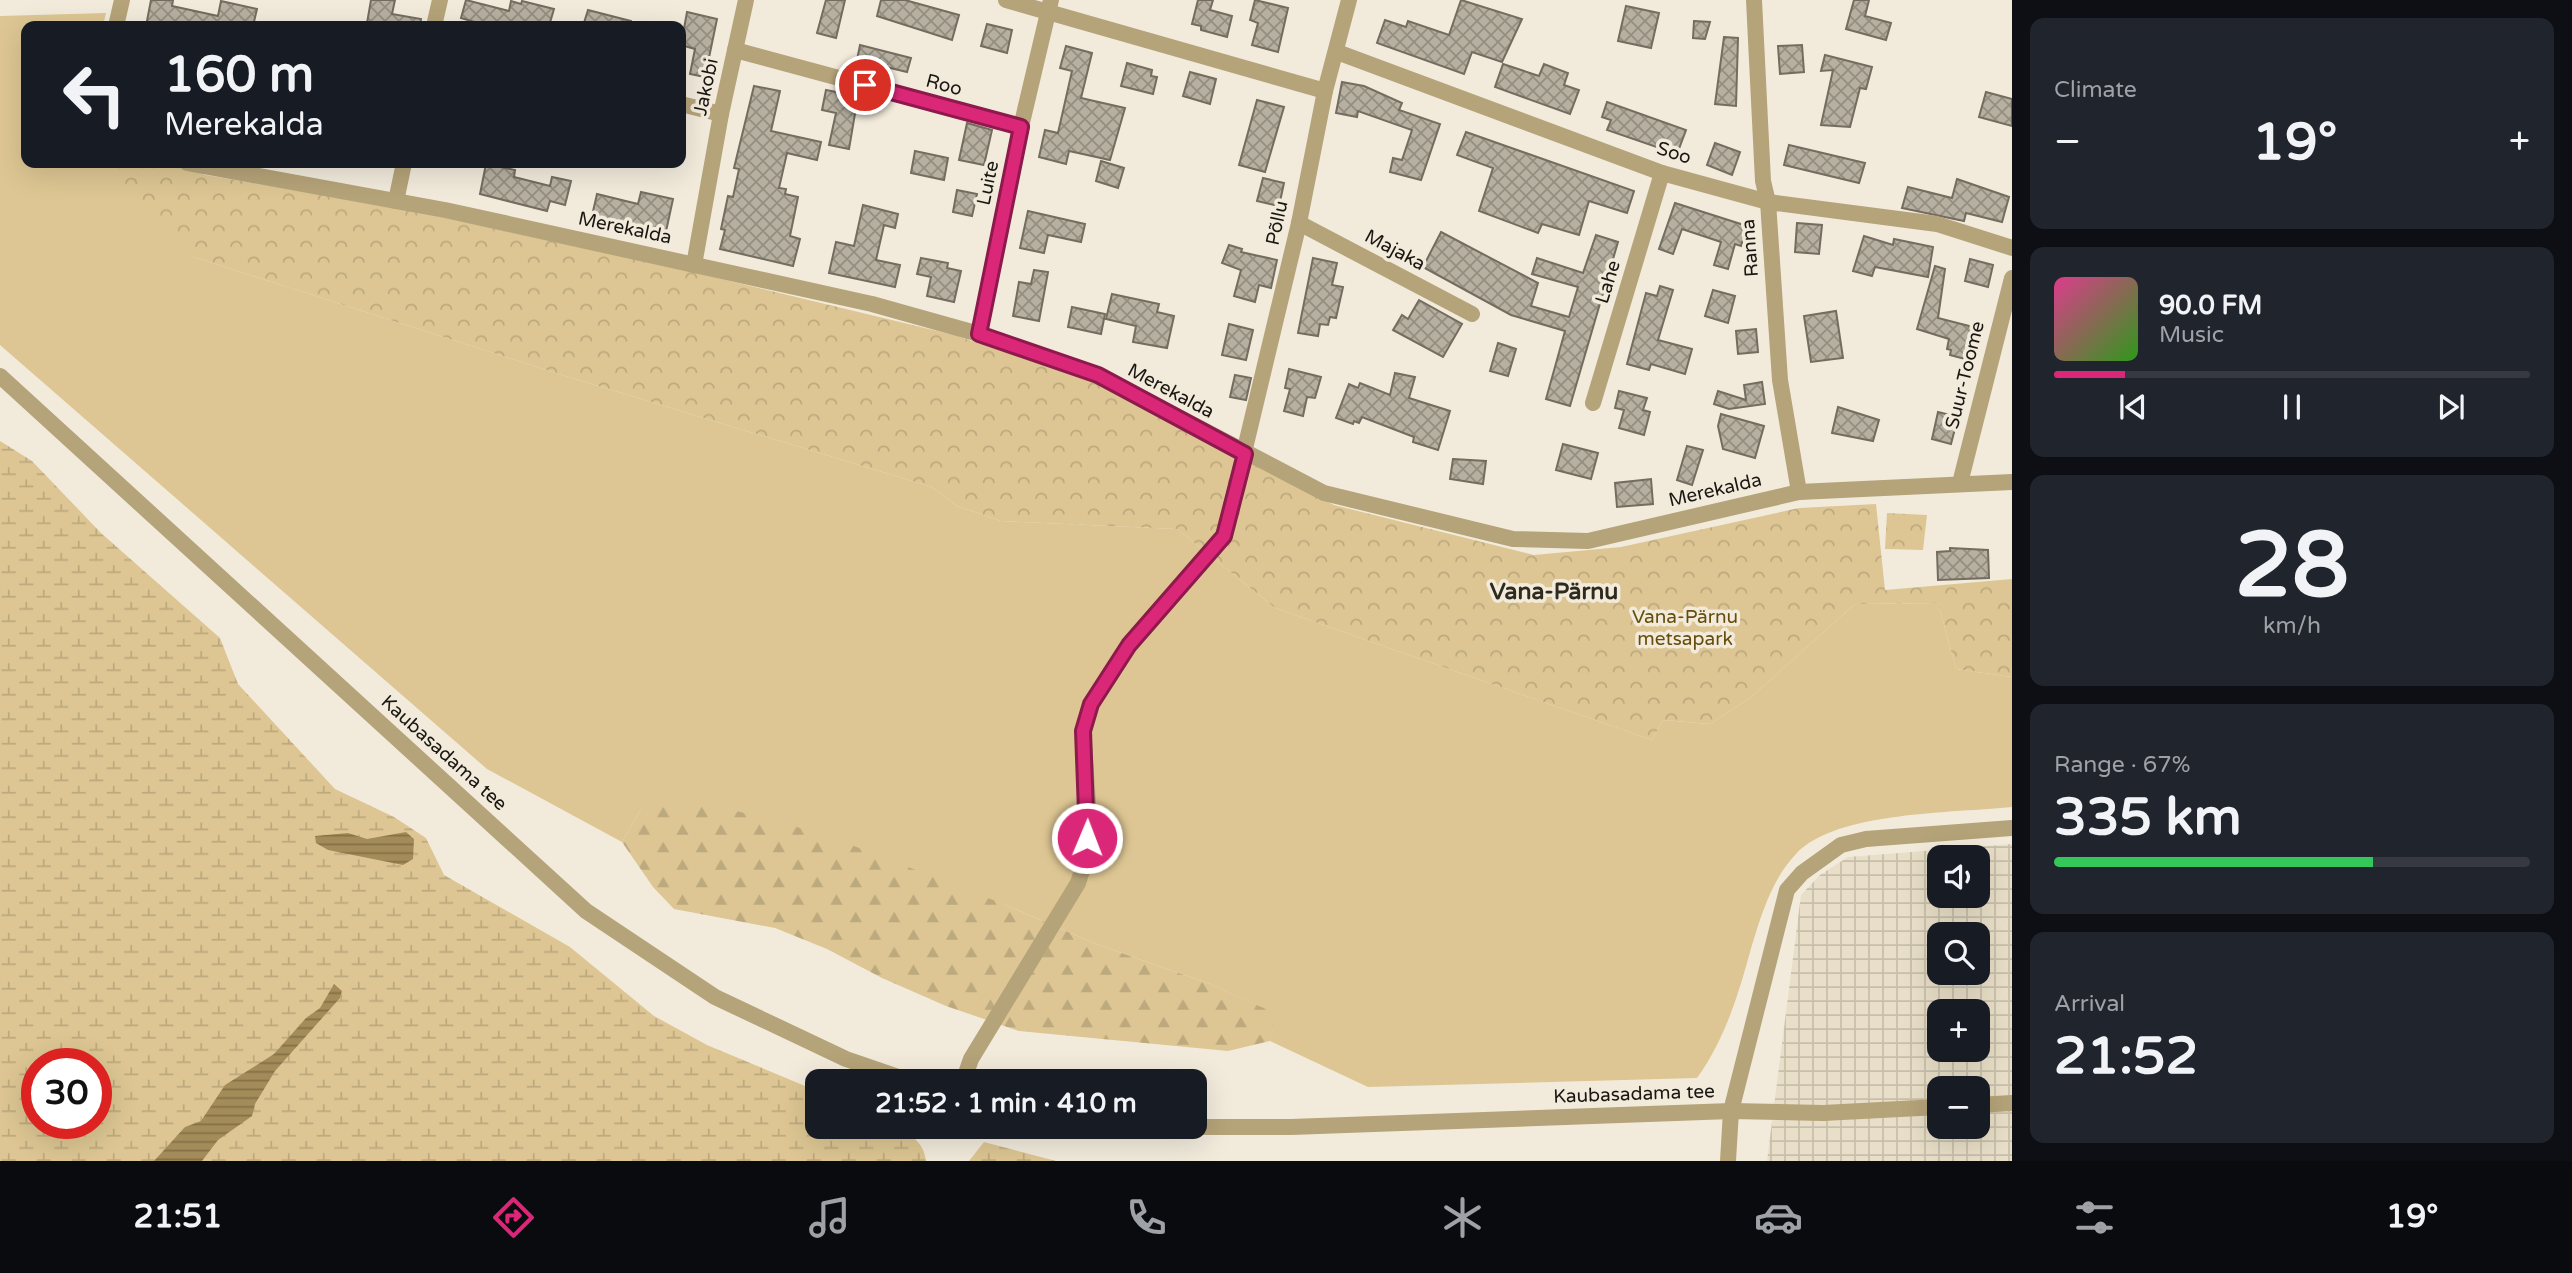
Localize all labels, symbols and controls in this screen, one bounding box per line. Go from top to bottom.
text: 160 m [164,46,314,105]
icon: left [49,49,140,140]
pin [835,55,895,115]
street label: Jakobi [689,56,723,118]
icon: arrive [846,66,884,104]
street label: Roo [923,70,965,100]
text: Climate [2054,76,2137,104]
text: Merekalda [164,106,324,144]
text: 19° [2252,111,2337,174]
text: − [2054,119,2081,165]
text: + [2509,119,2530,165]
street label: Soo [1654,137,1694,169]
street label: Luite [973,159,1003,207]
street label: Põllu [1262,199,1292,247]
street label: Merekalda [576,207,674,249]
street label: Ranna [1737,218,1763,278]
street label: Majaka [1361,225,1429,275]
street label: Lahe [1591,258,1625,306]
text: 90.0 FM [2159,290,2262,321]
street label: Suur-Toome [1941,319,1989,431]
text: Music [2159,321,2224,349]
street label: Merekalda [1124,359,1218,423]
icon: previous [2114,388,2152,426]
icon: pause [2273,388,2311,426]
icon: next [2432,388,2470,426]
street label: Merekalda [1666,469,1764,511]
text: 28 [2235,511,2349,621]
district label: Vana-Pärnu [1490,578,1618,606]
park label: Vana-Pärnu metsapark [1632,606,1738,650]
text: km/h [2263,612,2321,640]
street label: Kaubasadama tee [377,691,511,815]
text: Range · 67% [2054,751,2190,779]
text: 335 km [2054,786,2242,849]
position arrow [1050,801,1124,875]
map controls [1927,845,1990,1139]
button: sound [1927,845,1990,908]
button: search [1927,922,1990,985]
text: Arrival [2054,990,2125,1018]
button: + [1927,999,1990,1062]
text: 21:52 [2054,1025,2198,1088]
speed limit sign: 30 [21,1048,112,1139]
button: − [1927,1076,1990,1139]
street label: Kaubasadama tee [1553,1080,1715,1108]
text: 21:52 · 1 min · 410 m [875,1088,1137,1119]
icon: directions [489,1193,538,1242]
icon: music [805,1193,854,1242]
icon: phone [1122,1193,1171,1242]
icon: climate [1438,1193,1487,1242]
icon: car [1754,1193,1803,1242]
icon: filters [2070,1193,2119,1242]
text: 21:51 [134,1198,222,1236]
text: 19° [2386,1198,2438,1236]

